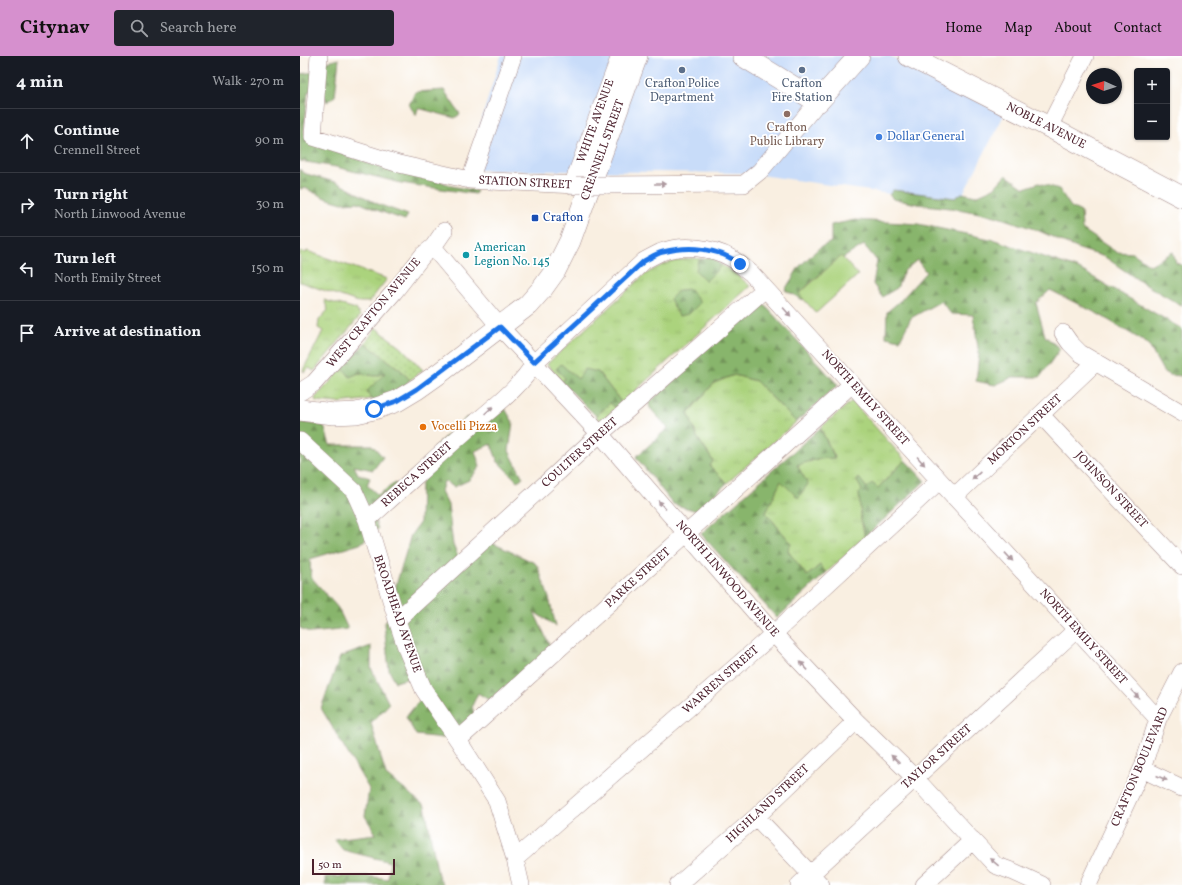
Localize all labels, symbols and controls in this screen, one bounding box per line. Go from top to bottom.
search box [114,10,394,46]
text: Citynav [20,15,90,41]
icon: search [128,17,150,39]
text: Search here [160,18,237,39]
text: Home [945,19,982,38]
text: Map [1004,19,1032,38]
text: About [1054,19,1092,38]
text: Contact [1114,19,1162,38]
marker: Crafton Police Department [677,65,687,75]
marker: Crafton Fire Station [797,65,807,75]
north arrow [1086,68,1122,104]
map controls [1134,68,1170,140]
button: + [1134,68,1170,104]
text: 4 min [16,71,63,94]
text: Walk · 270 m [212,73,284,91]
place label: Crafton Police Department [645,76,719,106]
place label: Crafton Fire Station [771,76,833,106]
street label: WHITE AVENUE [573,77,619,165]
street label: CRENNELL STREET [577,97,629,203]
street label: NOBLE AVENUE [1003,99,1089,153]
button: − [1134,104,1170,140]
marker: Crafton Public Library [782,109,792,119]
place label: Crafton Public Library [750,120,825,150]
text: Continue [54,121,119,142]
place label: Dollar General [887,129,965,145]
icon: ahead [16,130,38,152]
text: 90 m [255,132,284,150]
marker: Dollar General [874,132,884,142]
text: Crennell Street [54,142,140,160]
street label: STATION STREET [478,173,572,193]
one-way arrow [654,181,667,187]
text: Turn right [54,185,128,206]
icon: right [16,194,38,216]
text: 30 m [256,196,284,214]
text: North Linwood Avenue [54,206,186,224]
place label: Crafton [543,210,584,226]
marker: Crafton [530,213,540,223]
place label: American Legion No. 145 [474,240,550,270]
text: Turn left [54,249,116,270]
marker: American Legion No. 145 [461,250,471,260]
street label: WEST CRAFTON AVENUE [323,255,425,371]
route end [731,255,749,273]
icon: left [16,258,38,280]
text: 150 m [251,260,284,278]
text: North Emily Street [54,270,161,288]
one-way arrow [782,308,791,317]
icon: arrive [16,322,38,344]
text: Arrive at destination [54,322,201,343]
street label: NORTH EMILY STREET [818,347,912,449]
street label: MORTON STREET [984,391,1066,469]
route start [365,400,383,418]
one-way arrow [485,406,494,415]
street label: COULTER STREET [538,414,622,492]
place label: Vocelli Pizza [431,419,497,435]
marker: Vocelli Pizza [418,422,428,432]
street label: REBECA STREET [378,439,456,511]
street label: JOHNSON STREET [1071,448,1151,532]
one-way arrow [916,456,926,466]
one-way arrow [972,471,981,480]
one-way arrow [658,500,667,511]
street label: NORTH LINWOOD AVENUE [672,517,782,641]
street label: PARKE STREET [602,544,674,612]
one-way arrow [1004,552,1013,561]
street label: BROADHEAD AVENUE [369,553,425,675]
street label: NORTH EMILY STREET [1036,586,1130,688]
street label: WARREN STREET [679,642,763,718]
one-way arrow [799,661,809,671]
one-way arrow [1130,689,1140,699]
street label: CRAFTON BOULEVARD [1108,705,1173,829]
street label: TAYLOR STREET [898,721,976,793]
one-way arrow [890,754,900,764]
street label: HIGHLAND STREET [723,761,813,847]
one-way arrow [1156,775,1167,781]
scale bar [312,857,395,876]
text: 50 m [318,858,342,873]
one-way arrow [989,858,1000,867]

